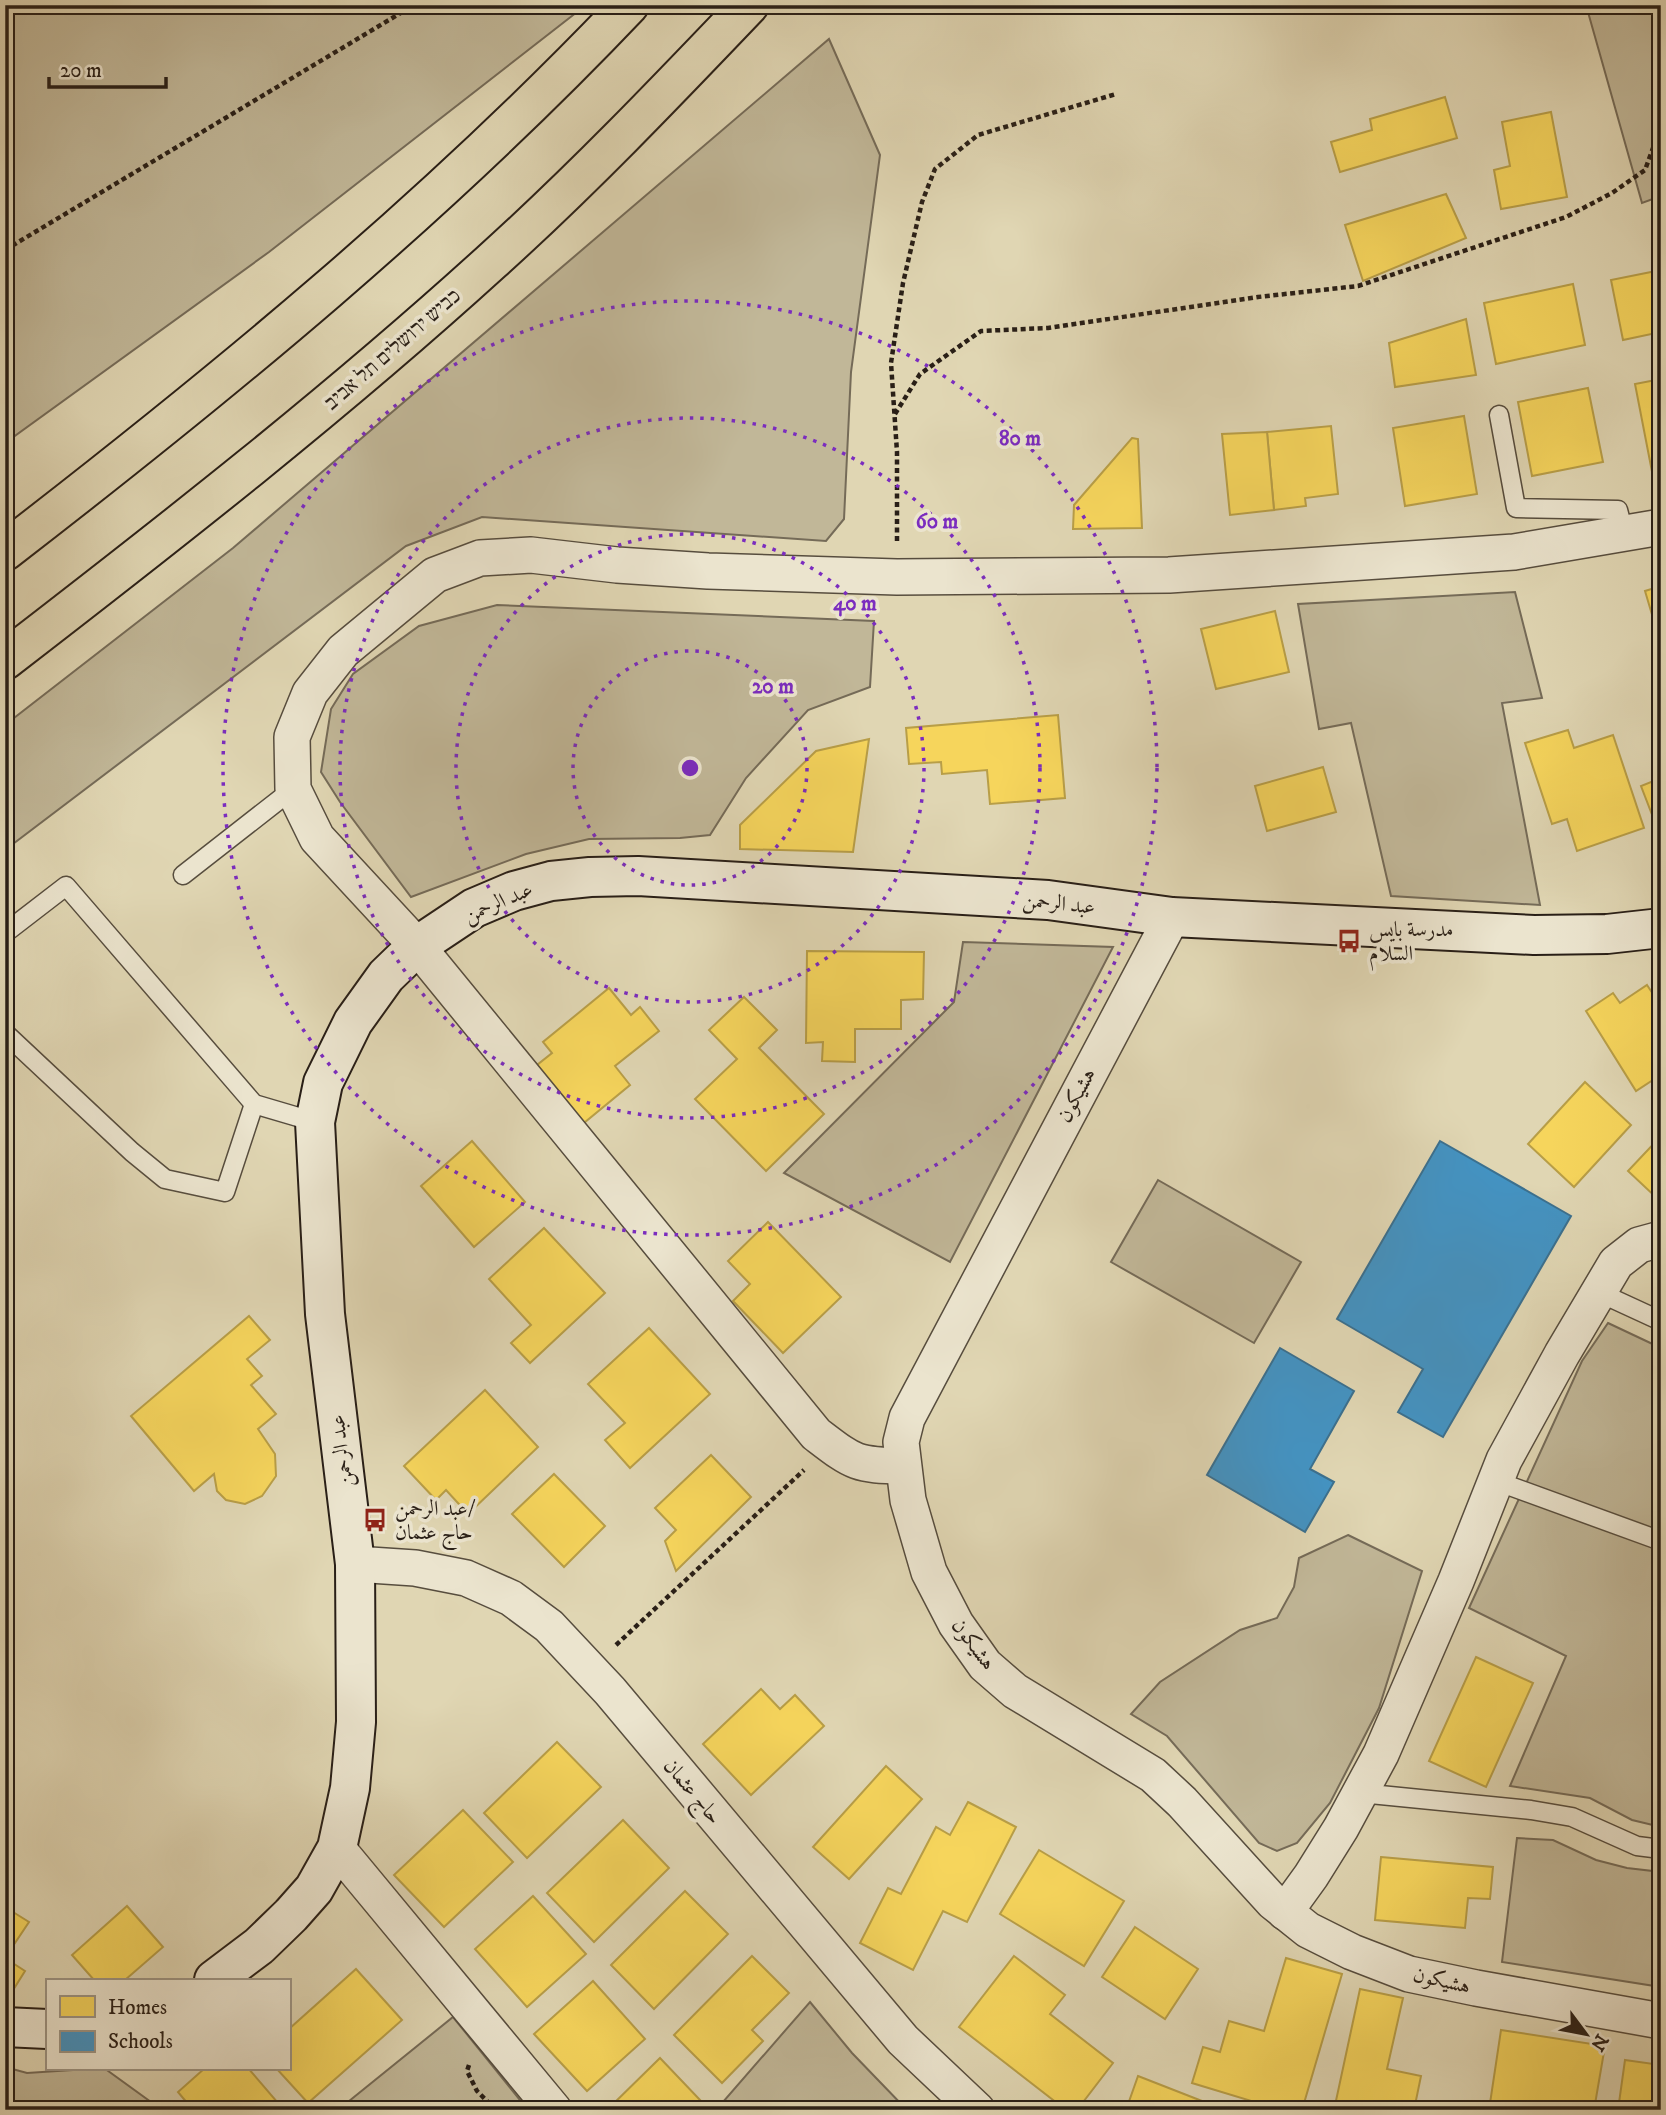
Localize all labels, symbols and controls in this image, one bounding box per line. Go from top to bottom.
scale bar [49,46,166,90]
text: 20 m [60,58,102,84]
street label: כביש ירושלים תל אביב [319,283,466,416]
text: 80 m [999,426,1041,452]
text: 60 m [916,509,958,535]
text: 40 m [833,591,877,617]
text: 20 m [752,674,794,700]
centre of rings [678,756,702,780]
street label: عبد الرحمن [460,877,537,929]
street label: عبد الرحمن [1021,887,1097,921]
place label: مدرسة بايس السلام [1369,917,1453,971]
bus stop icon: مدرسة بايس السلام [1335,927,1363,955]
street label: هشيكون [1052,1064,1102,1127]
street label: عبد الرحمن [325,1413,359,1489]
place label: عبد الرحمن/ حاج عثمان [395,1496,476,1551]
bus stop icon: عبد الرحمن/ حاج عثمان [361,1506,389,1534]
street label: هشيكون [945,1614,1001,1676]
street label: حاج عثمان [654,1754,727,1833]
street label: هشيكون [1411,1962,1473,2000]
legend [46,1979,290,2070]
text: Homes [108,1995,167,2021]
north arrow [1550,2000,1620,2070]
text: Schools [108,2029,173,2055]
text: N [1585,2030,1613,2055]

